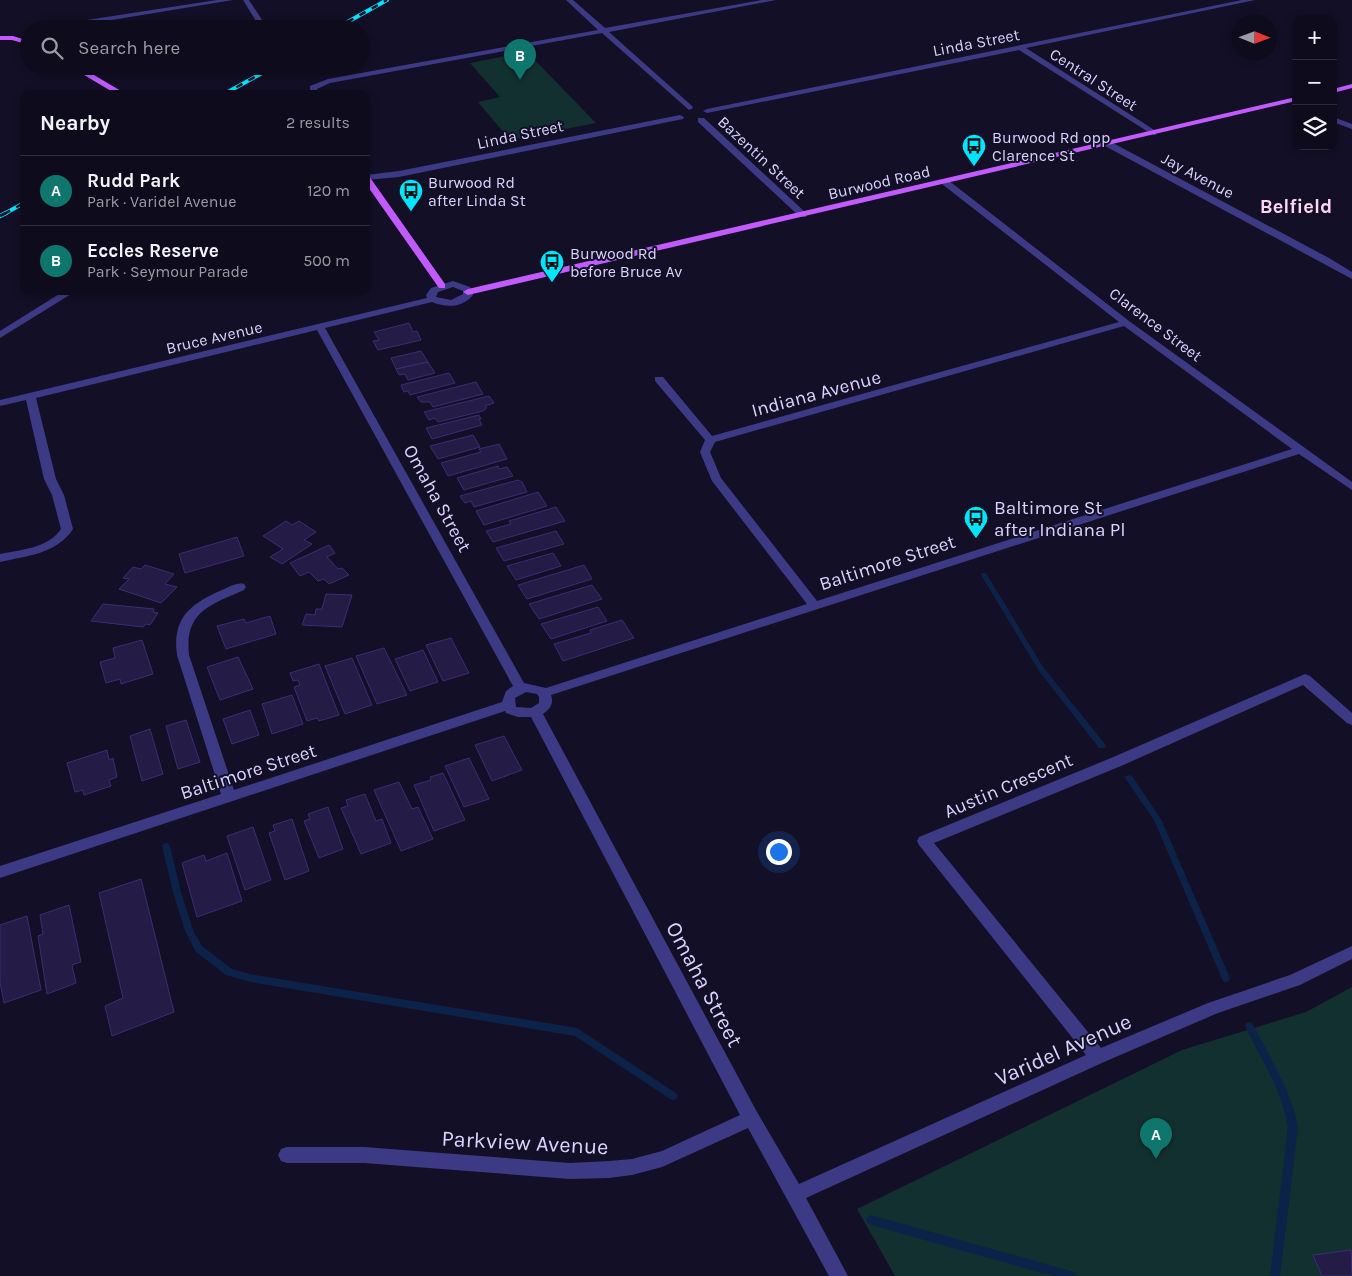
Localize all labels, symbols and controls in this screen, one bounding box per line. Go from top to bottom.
north arrow [1232,15,1277,60]
map controls [1292,15,1337,150]
button: + [1292,15,1337,60]
search box [20,20,370,75]
street label: Linda Street [931,25,1021,60]
icon: search [38,34,66,62]
text: Search here [78,37,180,59]
pin: B [504,39,536,80]
street label: Central Street [1046,44,1141,115]
button: − [1292,60,1337,105]
button: layers [1292,105,1337,150]
text: Nearby [40,111,110,135]
street label: Bazentin Street [714,112,809,203]
text: 2 results [286,113,350,132]
street label: Linda Street [475,116,565,153]
place label: Burwood Rd opp Clarence St [992,128,1110,165]
bus stop icon: Burwood Rd opp Clarence St [961,133,987,167]
street label: Jay Avenue [1158,148,1237,202]
street label: Burwood Road [826,161,932,204]
text: Rudd Park [87,170,180,192]
place label: Burwood Rd after Linda St [428,173,526,210]
bus stop icon: Burwood Rd after Linda St [398,178,424,212]
text: A [51,181,61,200]
text: 120 m [307,181,350,200]
text: Park · Varidel Avenue [87,192,236,211]
district label: Belfield [1260,195,1332,218]
text: Eccles Reserve [87,240,219,262]
place label: Burwood Rd before Bruce Av [570,244,682,281]
bus stop icon: Burwood Rd before Bruce Av [539,249,565,283]
text: B [51,251,61,270]
text: 500 m [303,251,350,270]
text: Park · Seymour Parade [87,262,248,281]
street label: Clarence Street [1106,283,1206,365]
street label: Bruce Avenue [164,317,264,358]
street label: Indiana Avenue [749,366,883,422]
street label: Omaha Street [399,441,476,556]
place label: Baltimore St after Indiana Pl [994,497,1126,541]
bus stop icon: Baltimore St after Indiana Pl [963,505,989,539]
street label: Baltimore Street [816,531,958,595]
street label: Baltimore Street [177,740,319,804]
street label: Austin Crescent [941,749,1076,823]
your location [766,839,792,865]
street label: Omaha Street [660,917,748,1051]
street label: Varidel Avenue [991,1008,1136,1092]
pin: A [1140,1118,1172,1159]
street label: Parkview Avenue [441,1126,609,1160]

